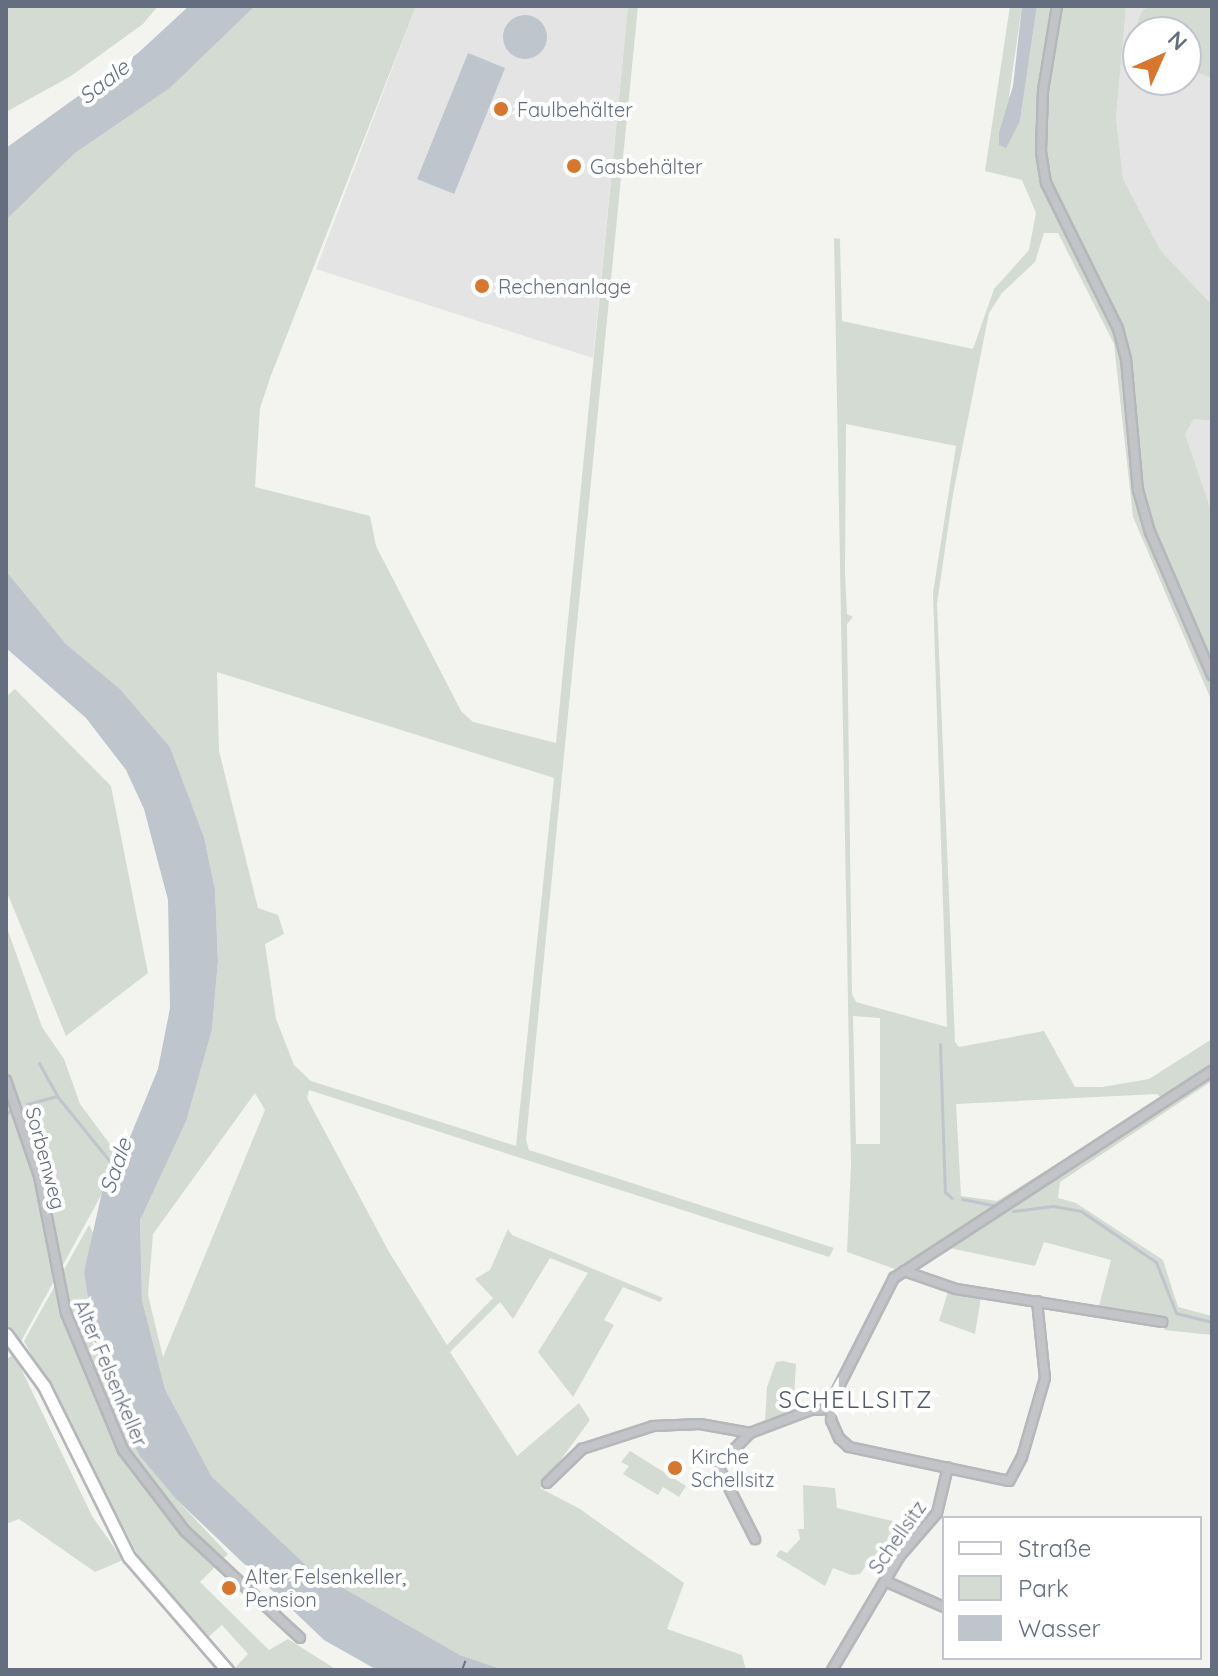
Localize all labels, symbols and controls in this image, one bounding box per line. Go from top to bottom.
north arrow [1122,16,1202,96]
text: N [1162,25,1193,56]
water label: Saale [74,54,134,110]
place label: Faulbehälter [517,97,633,121]
marker: Faulbehälter [492,100,510,118]
place label: Gasbehälter [590,154,703,178]
marker: Gasbehälter [565,157,583,175]
place label: Rechenanlage [498,274,631,298]
marker: Rechenanlage [473,277,491,295]
street label: Sorbenweg [21,1104,71,1212]
water label: Saale [94,1135,138,1197]
street label: Alter Felsenkeller [69,1296,153,1450]
district label: SCHELLSITZ [778,1386,934,1414]
place label: Kirche Schellsitz [691,1444,774,1491]
marker: Kirche Schellsitz [666,1459,684,1477]
street label: Schellsitz [863,1496,931,1578]
legend [942,1516,1202,1660]
text: Straße [1018,1533,1091,1563]
place label: Alter Felsenkeller, Pension [245,1564,406,1611]
text: Park [1018,1573,1069,1603]
marker: Alter Felsenkeller, Pension [220,1579,238,1597]
text: Wasser [1018,1613,1101,1643]

